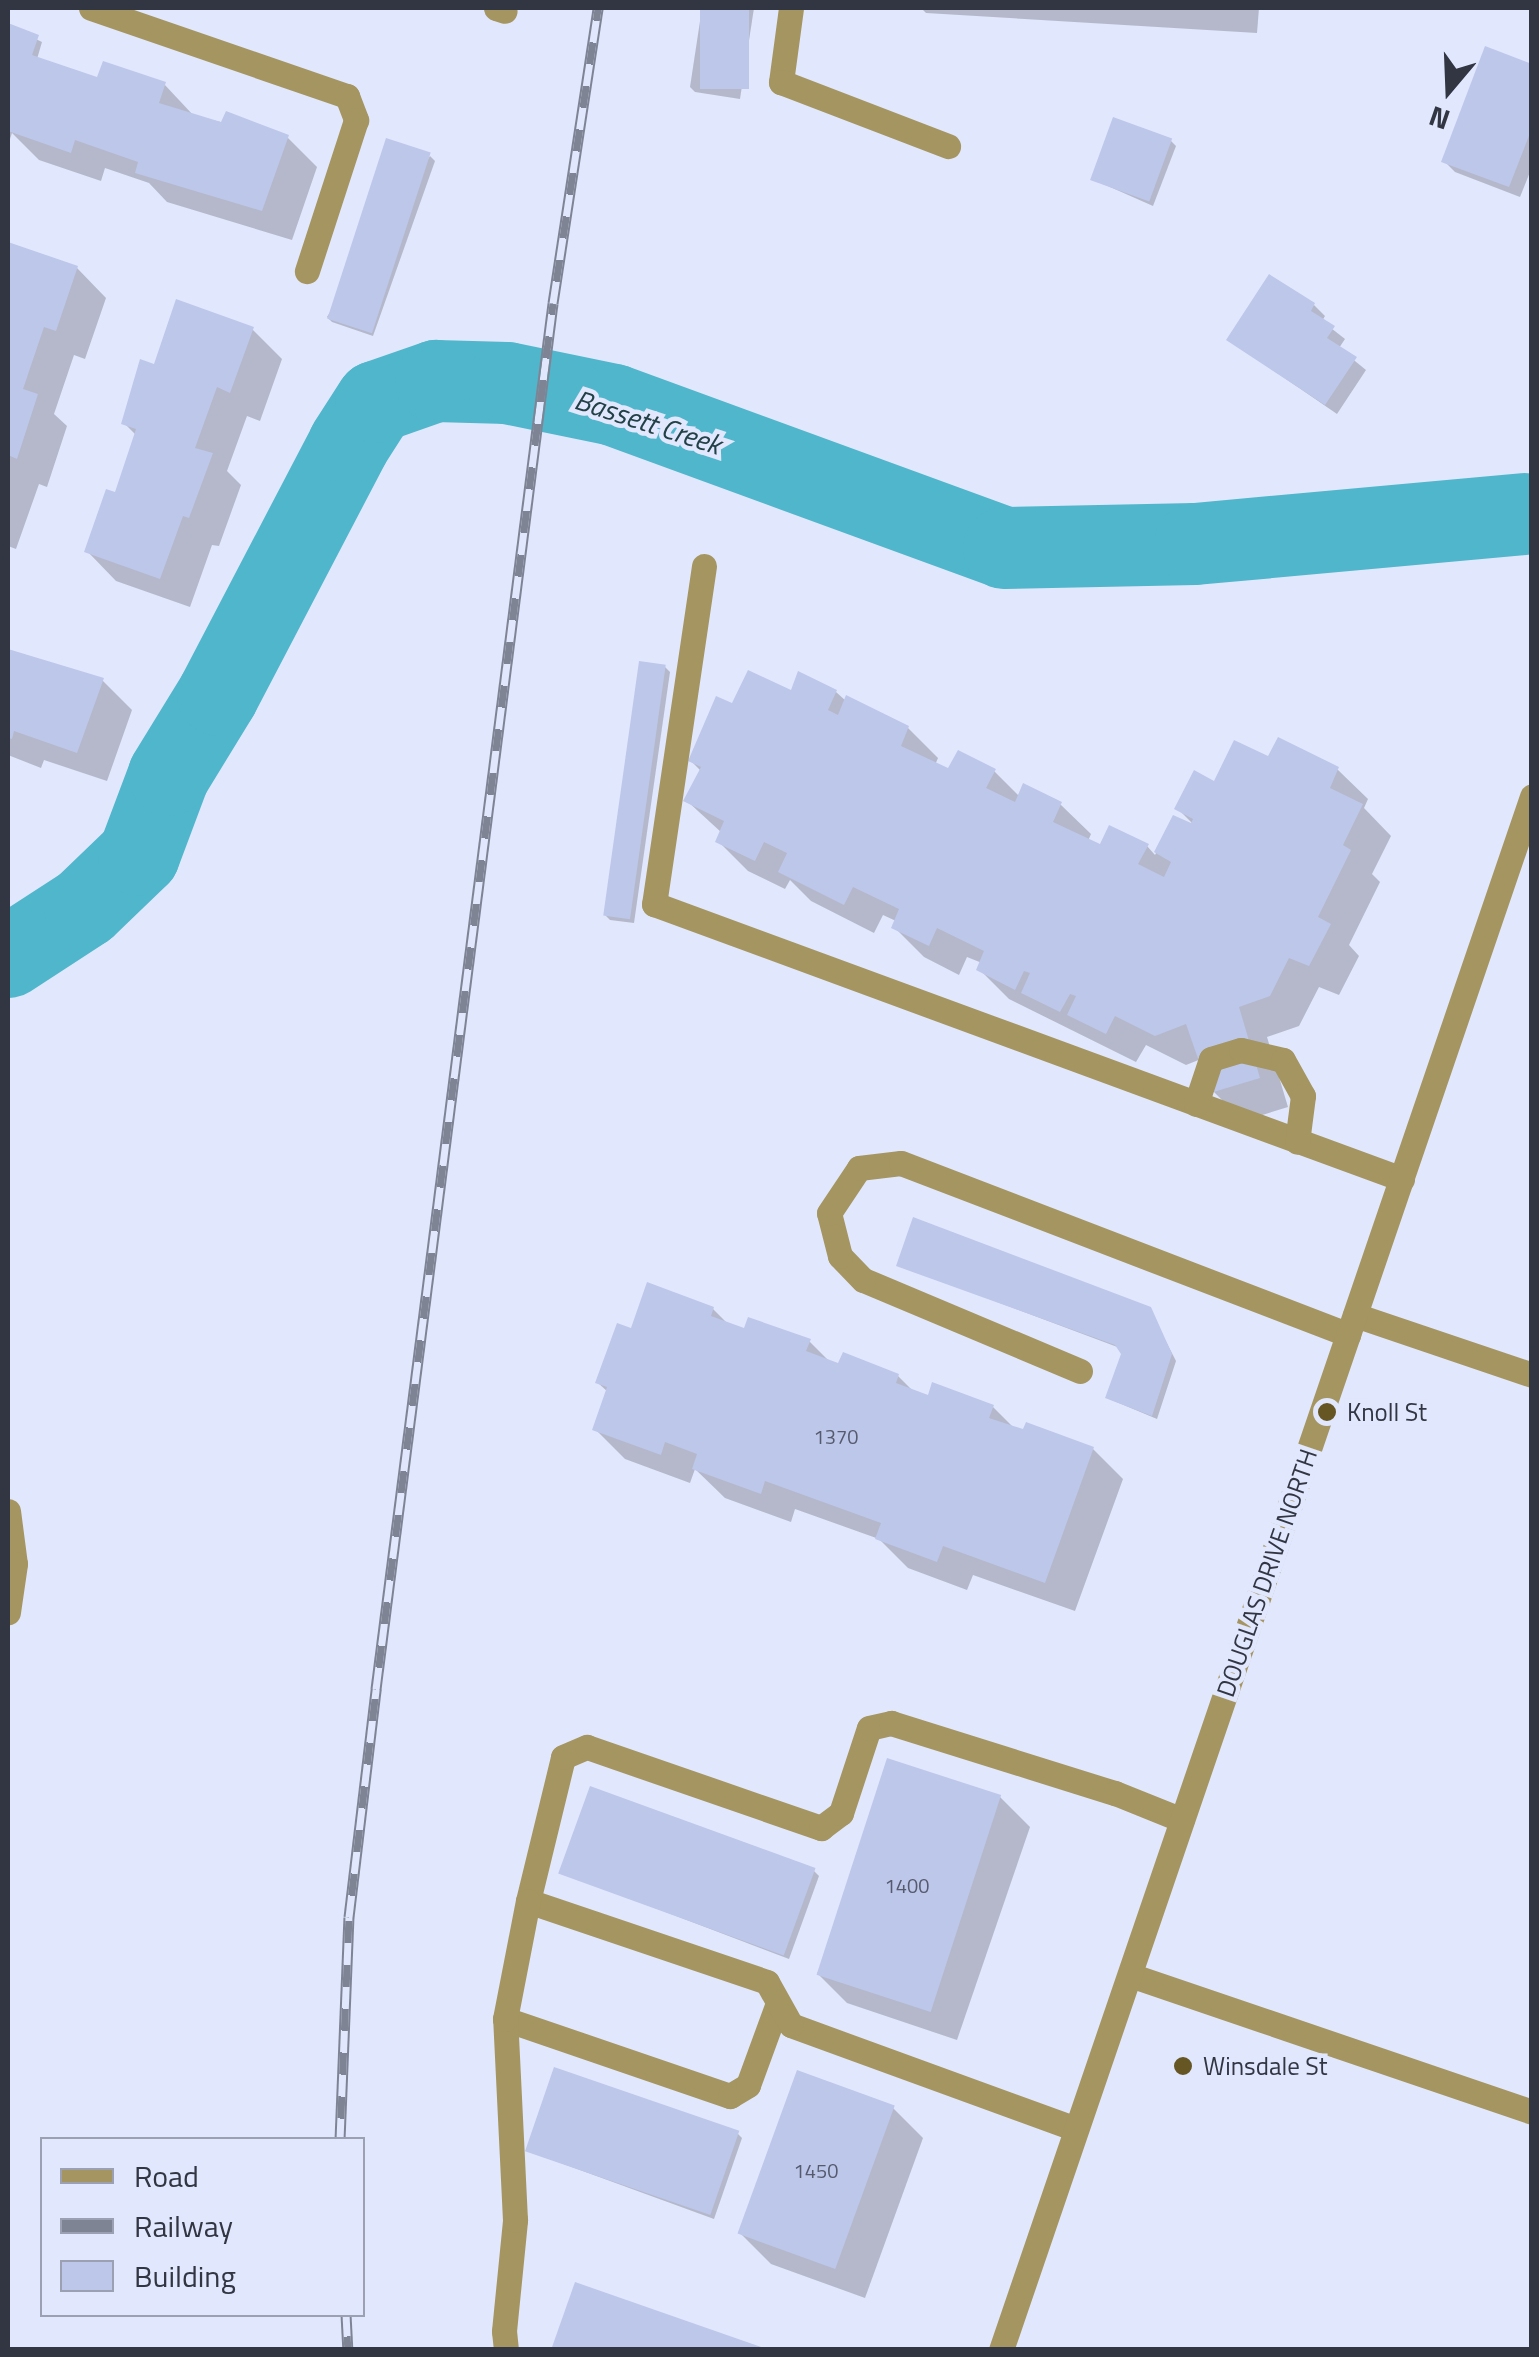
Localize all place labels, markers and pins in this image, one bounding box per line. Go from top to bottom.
place label: Knoll St [1347,1397,1427,1427]
marker: Knoll St [1316,1401,1338,1423]
place label: Winsdale St [1203,2051,1327,2081]
marker: Winsdale St [1172,2055,1194,2077]

